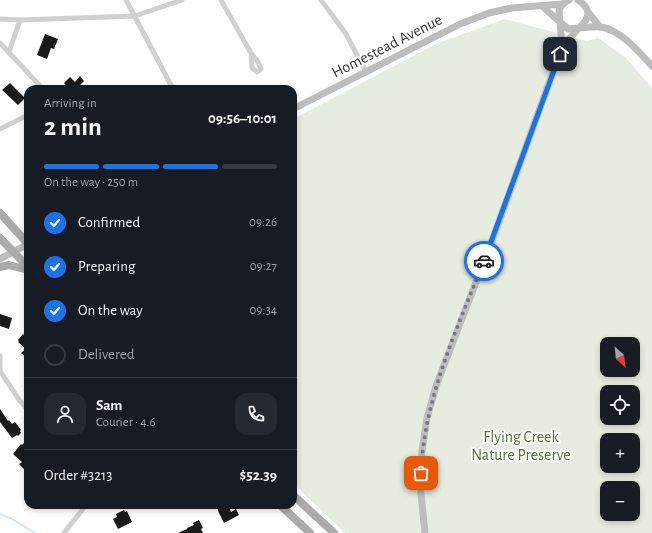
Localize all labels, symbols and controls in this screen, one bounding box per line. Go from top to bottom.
street label: Homestead Avenue [329,11,445,81]
pin [543,37,577,71]
icon: home [549,43,571,65]
text: Arriving in [44,97,97,110]
text: 09:56–10:01 [208,111,277,126]
text: 2 min [44,114,102,140]
text: On the way · 250 m [44,176,138,189]
icon: check [44,212,66,234]
text: Confirmed [78,215,140,230]
text: 09:26 [249,216,277,229]
courier [464,241,504,281]
icon: car [473,250,495,272]
icon: check [44,256,66,278]
text: Preparing [78,259,135,274]
text: 09:27 [250,260,277,273]
icon: check [44,300,66,322]
text: On the way [78,303,143,318]
text: 09:34 [249,304,277,317]
north arrow [600,337,640,377]
map controls [600,337,640,521]
text: Delivered [78,347,135,362]
button: locate [600,385,640,425]
button: person [44,393,86,435]
button: phone [235,393,277,435]
text: Sam [96,398,122,413]
text: Courier · 4.6 [96,416,156,429]
park label: Flying Creek Nature Preserve [471,429,571,463]
button: + [600,433,640,473]
pin [404,456,438,490]
icon: bag [410,462,432,484]
text: Order #3213 [44,468,112,483]
text: $52.39 [240,468,277,483]
button: − [600,481,640,521]

